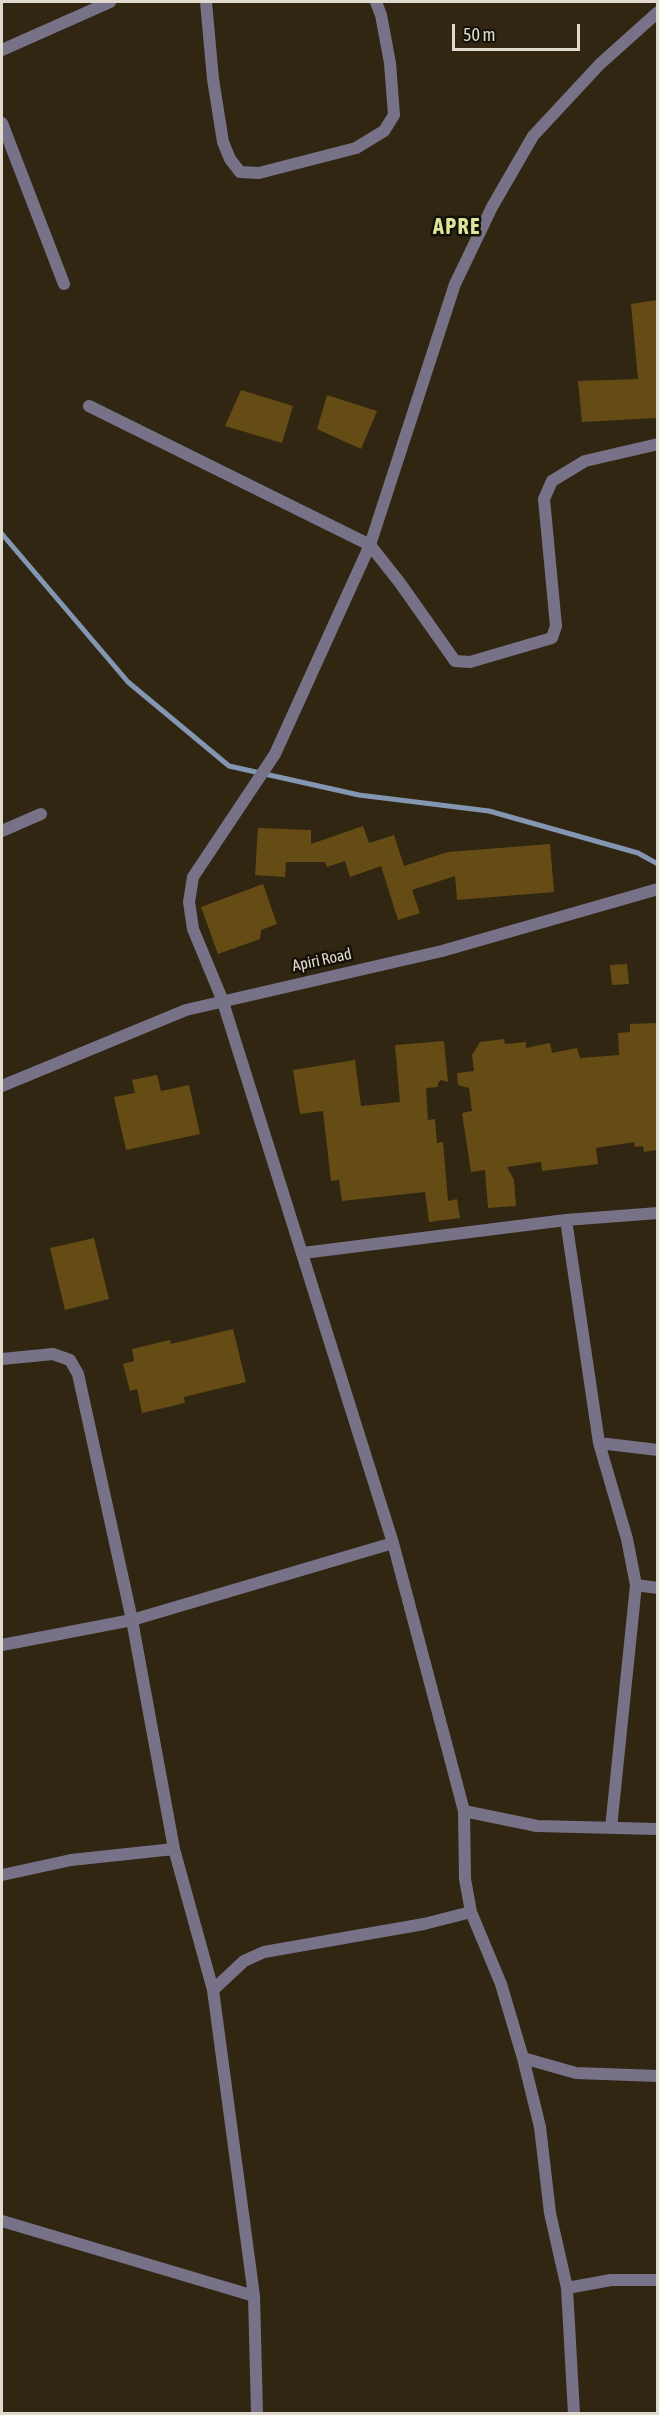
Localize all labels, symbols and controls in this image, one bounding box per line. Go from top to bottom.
scale bar [455,12,582,50]
text: 50 m [463,24,495,45]
district label: APRE [433,214,481,240]
street label: Apiri Road [291,944,353,976]

